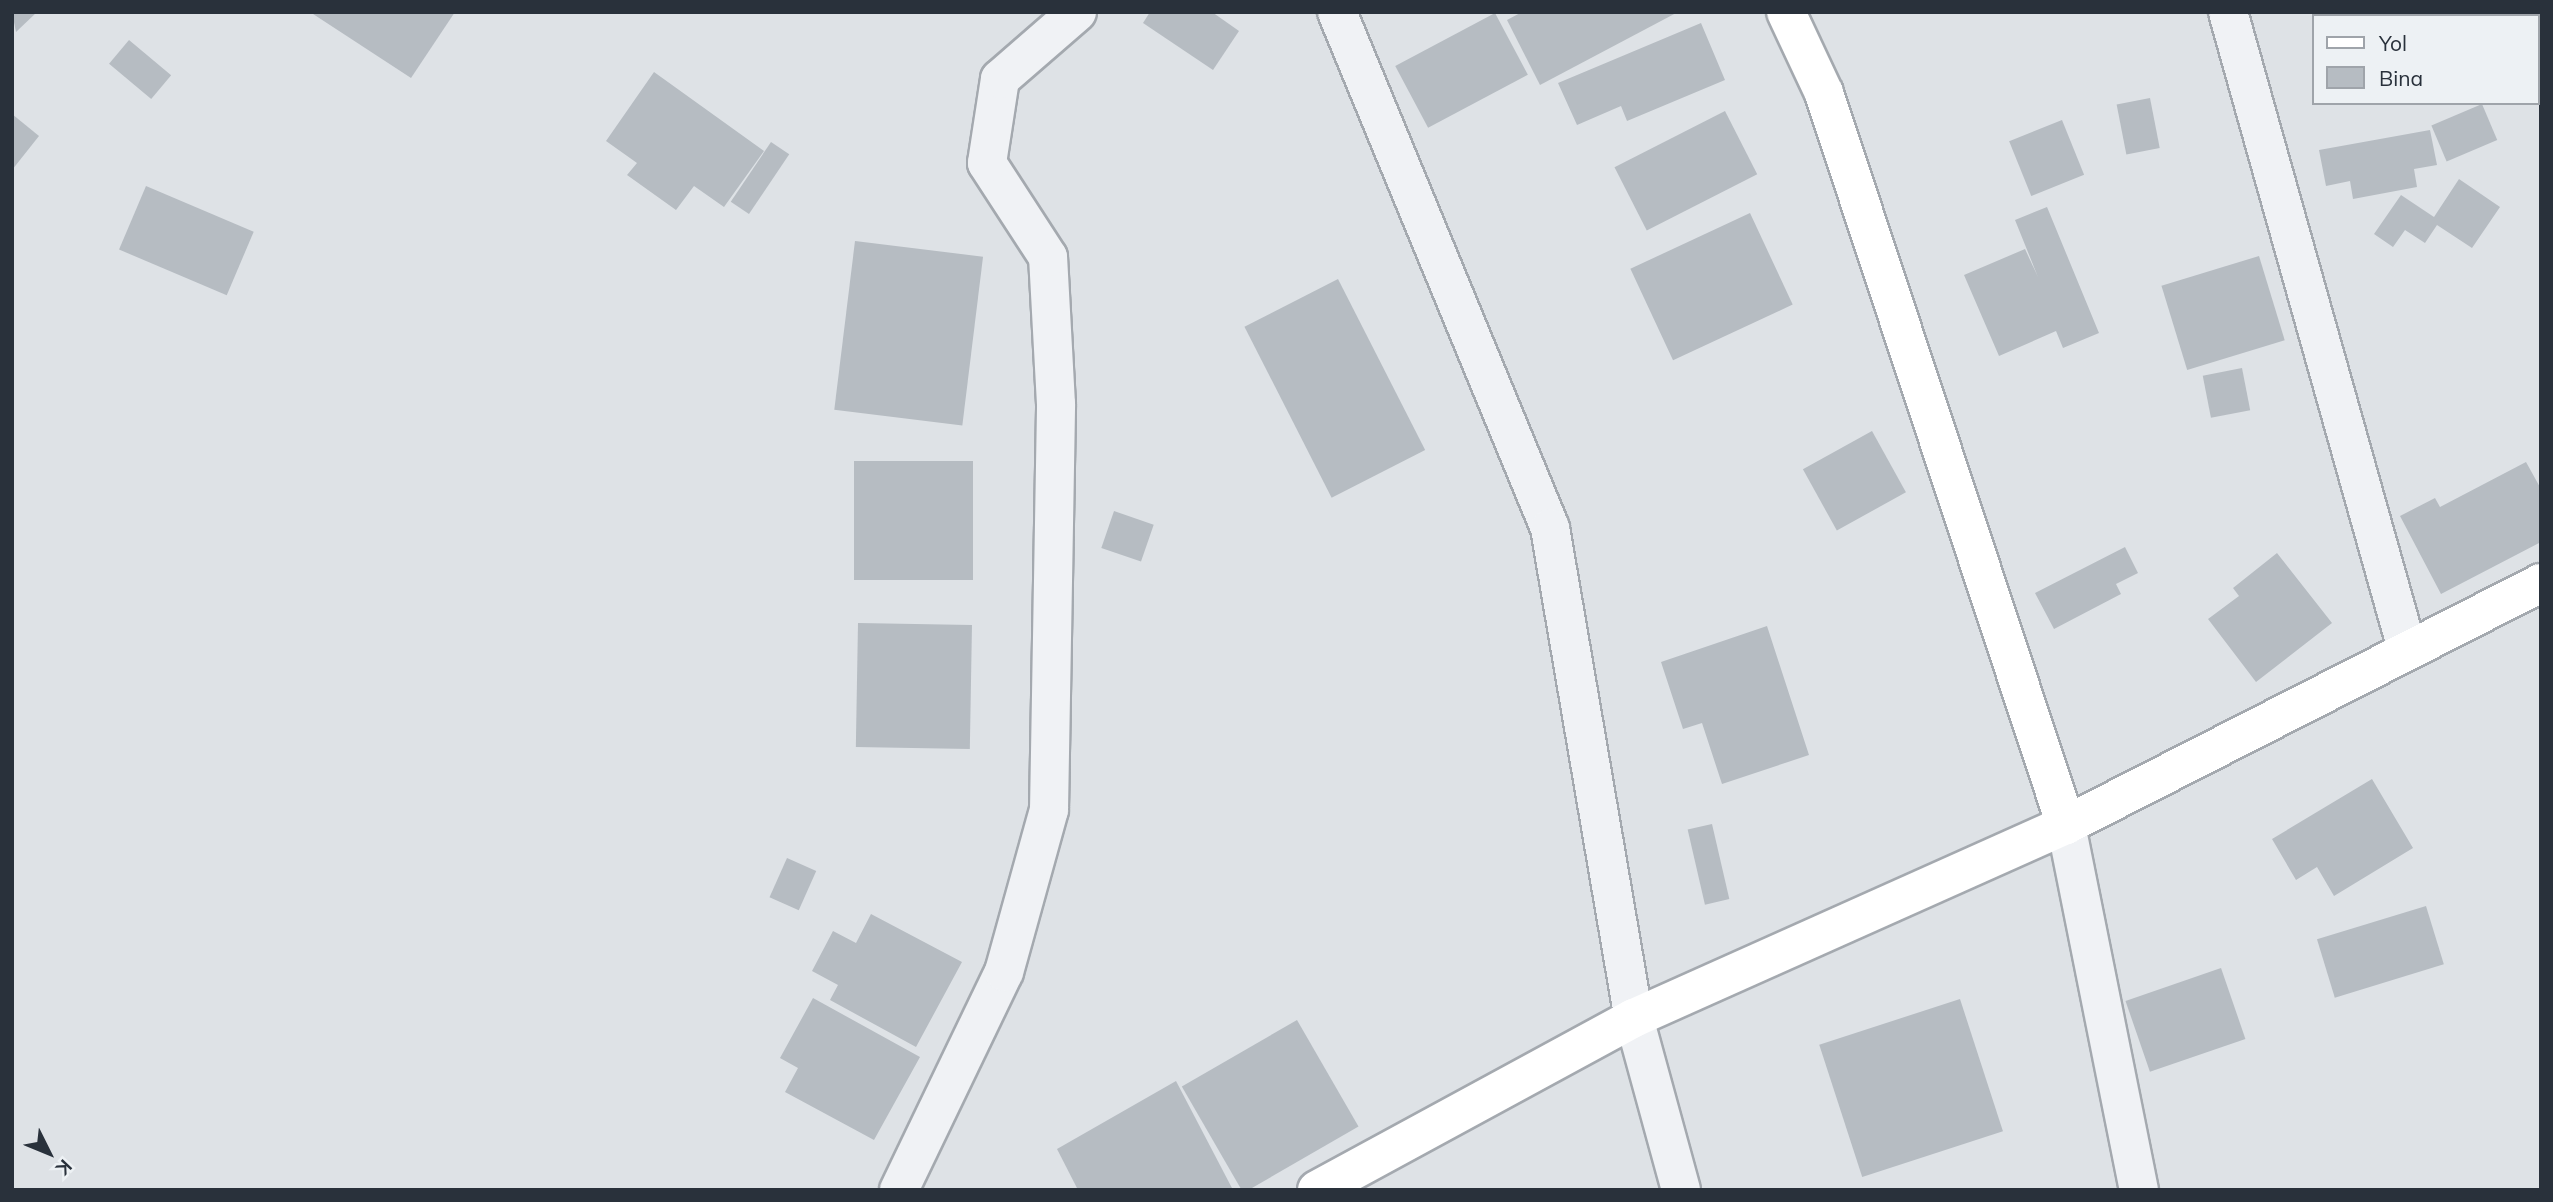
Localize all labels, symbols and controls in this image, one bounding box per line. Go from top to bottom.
legend [2312,14,2539,105]
text: Yol [2379,30,2407,56]
text: Bina [2379,65,2423,91]
north arrow [14,1118,84,1188]
text: K [51,1155,77,1180]

